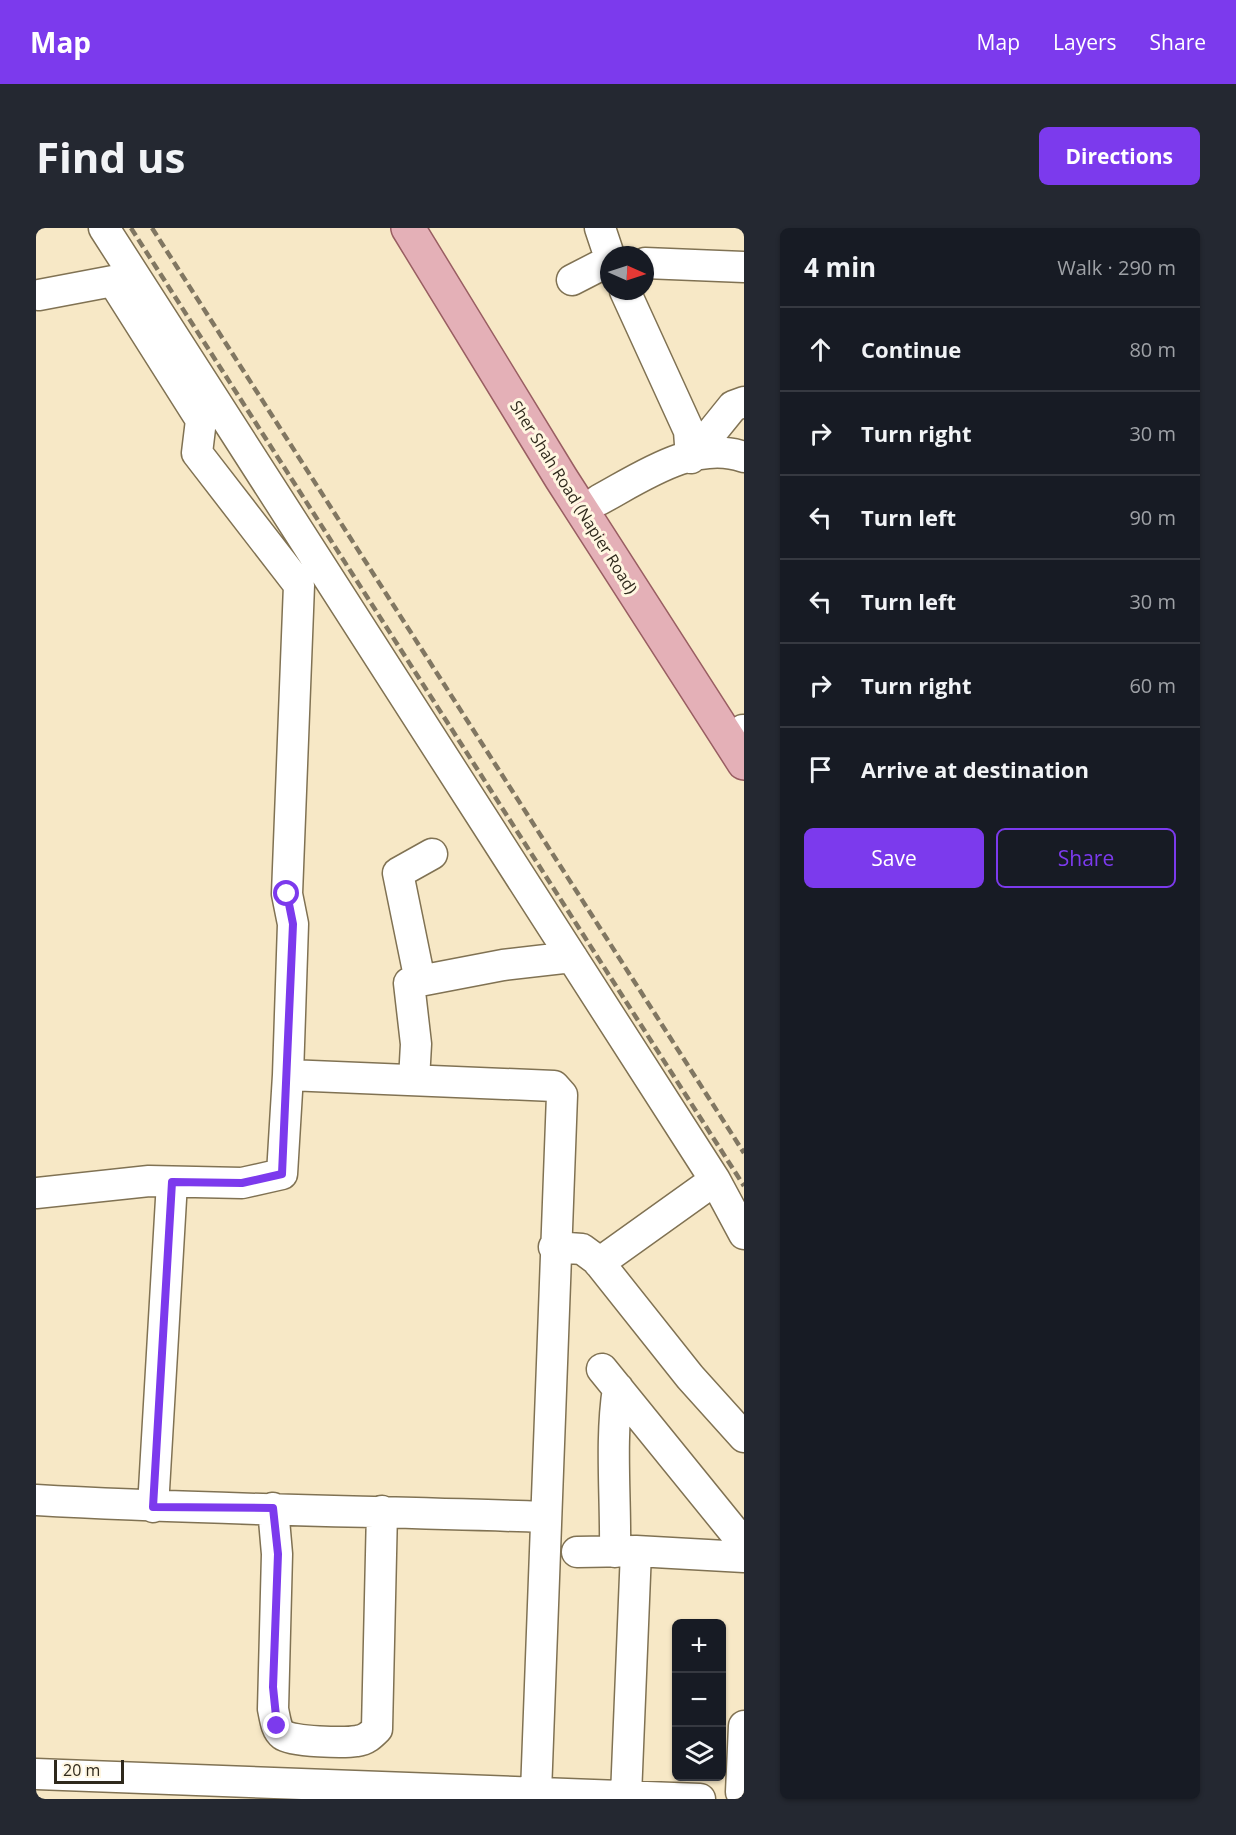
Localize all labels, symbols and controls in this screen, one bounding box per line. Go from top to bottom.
text: Map [30,23,91,61]
text: Map [977,28,1020,56]
text: Layers [1053,28,1117,56]
text: Share [1150,28,1206,56]
button: Directions [1039,127,1200,185]
text: Find us [36,128,185,185]
north arrow [600,246,654,300]
text: 4 min [804,249,876,285]
text: Walk · 290 m [1057,254,1176,281]
icon: ahead [804,333,837,366]
text: Continue [861,334,961,364]
text: 80 m [1129,336,1176,363]
street label: Sher Shah Road (Napier Road) [505,396,643,598]
icon: right [804,417,837,450]
text: Turn right [861,418,972,448]
text: 30 m [1129,420,1176,447]
icon: left [804,501,837,534]
text: Turn left [861,502,956,532]
text: 90 m [1129,504,1176,531]
icon: left [804,585,837,618]
text: Turn left [861,586,956,616]
text: 30 m [1129,588,1176,615]
icon: right [804,669,837,702]
text: Turn right [861,670,972,700]
text: 60 m [1129,672,1176,699]
icon: arrive [804,753,837,786]
text: Arrive at destination [861,754,1089,784]
button: Save [804,828,984,888]
button: Share [996,828,1176,888]
route start [273,880,299,906]
map controls [672,1619,726,1781]
button: + [672,1619,726,1673]
button: − [672,1673,726,1727]
route end [263,1712,289,1738]
button: layers [672,1727,726,1781]
scale bar [54,1757,124,1784]
text: 20 m [63,1759,100,1781]

